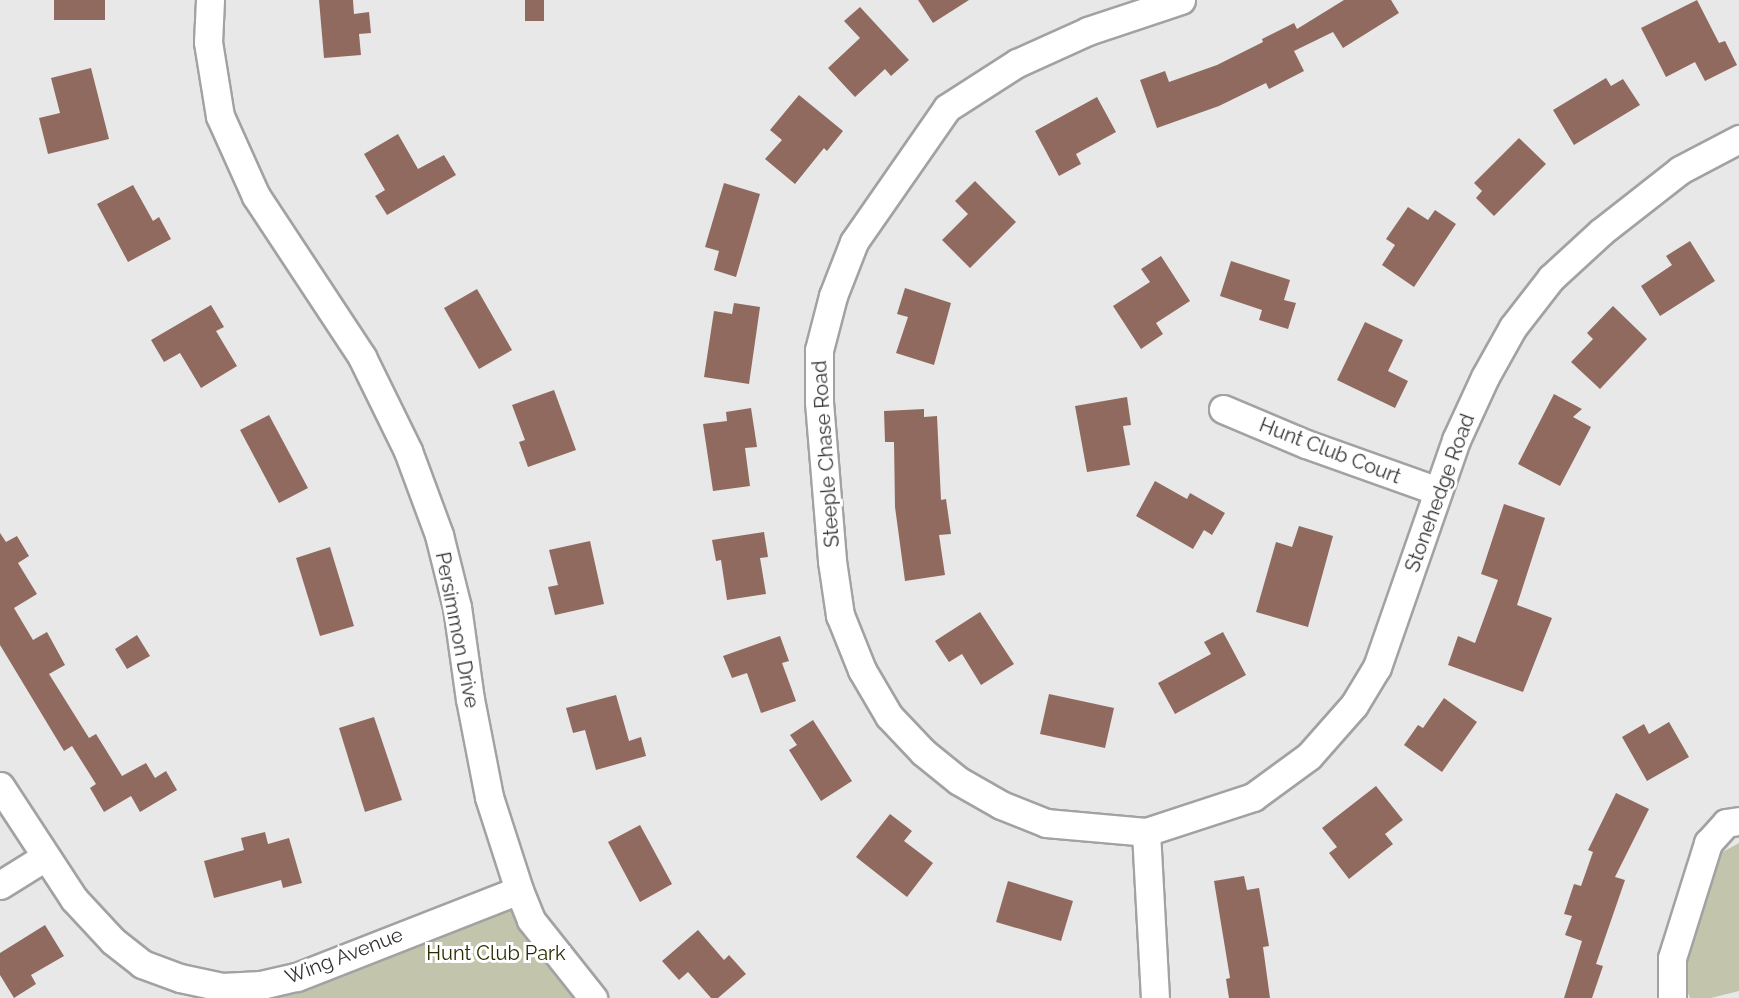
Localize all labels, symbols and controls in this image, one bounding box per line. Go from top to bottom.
street label: Steeple Chase Road [807,360,845,548]
street label: Stonehedge Road [1400,411,1480,575]
street label: Hunt Club Court [1256,413,1404,489]
street label: Persimmon Drive [430,550,484,710]
street label: Wing Avenue [282,922,406,990]
park label: Hunt Club Park [426,941,566,965]

